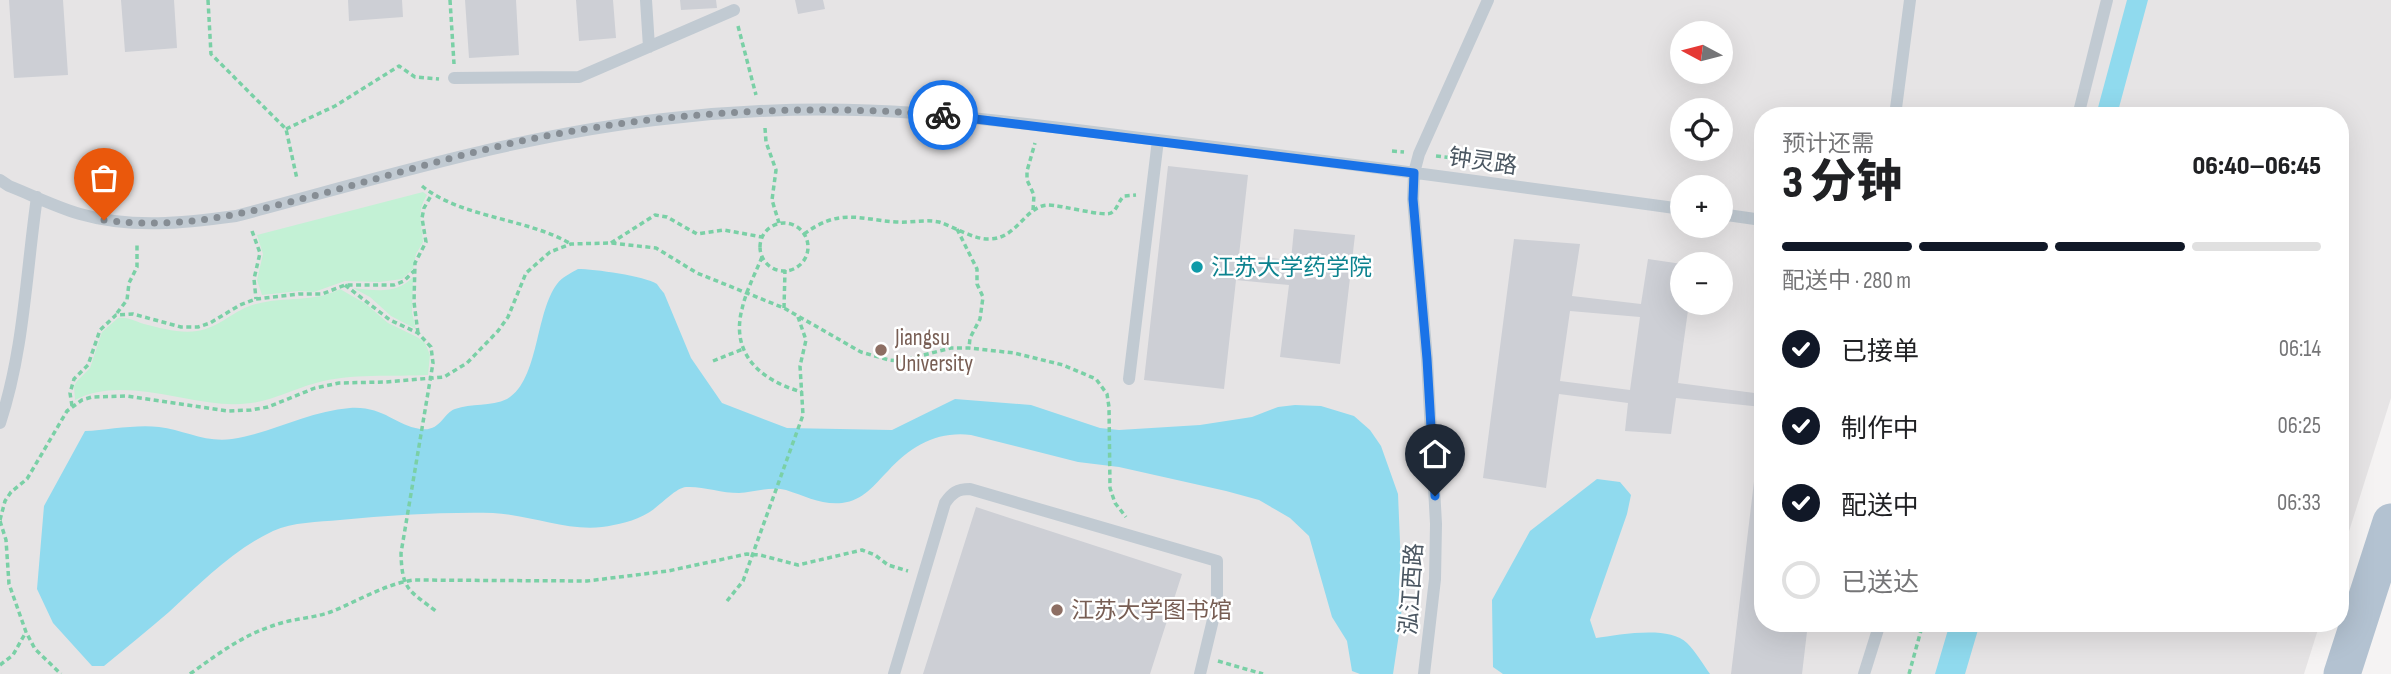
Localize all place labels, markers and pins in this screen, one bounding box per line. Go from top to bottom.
pin [74,148,134,220]
place label: 江苏大学药学院 [1211,254,1372,282]
marker: 江苏大学药学院 [1189,259,1205,275]
place label: Jiangsu University [894,324,973,378]
marker: Jiangsu University [873,342,889,358]
pin [1405,424,1465,496]
place label: 江苏大学图书馆 [1071,597,1232,625]
marker: 江苏大学图书馆 [1049,602,1065,618]

